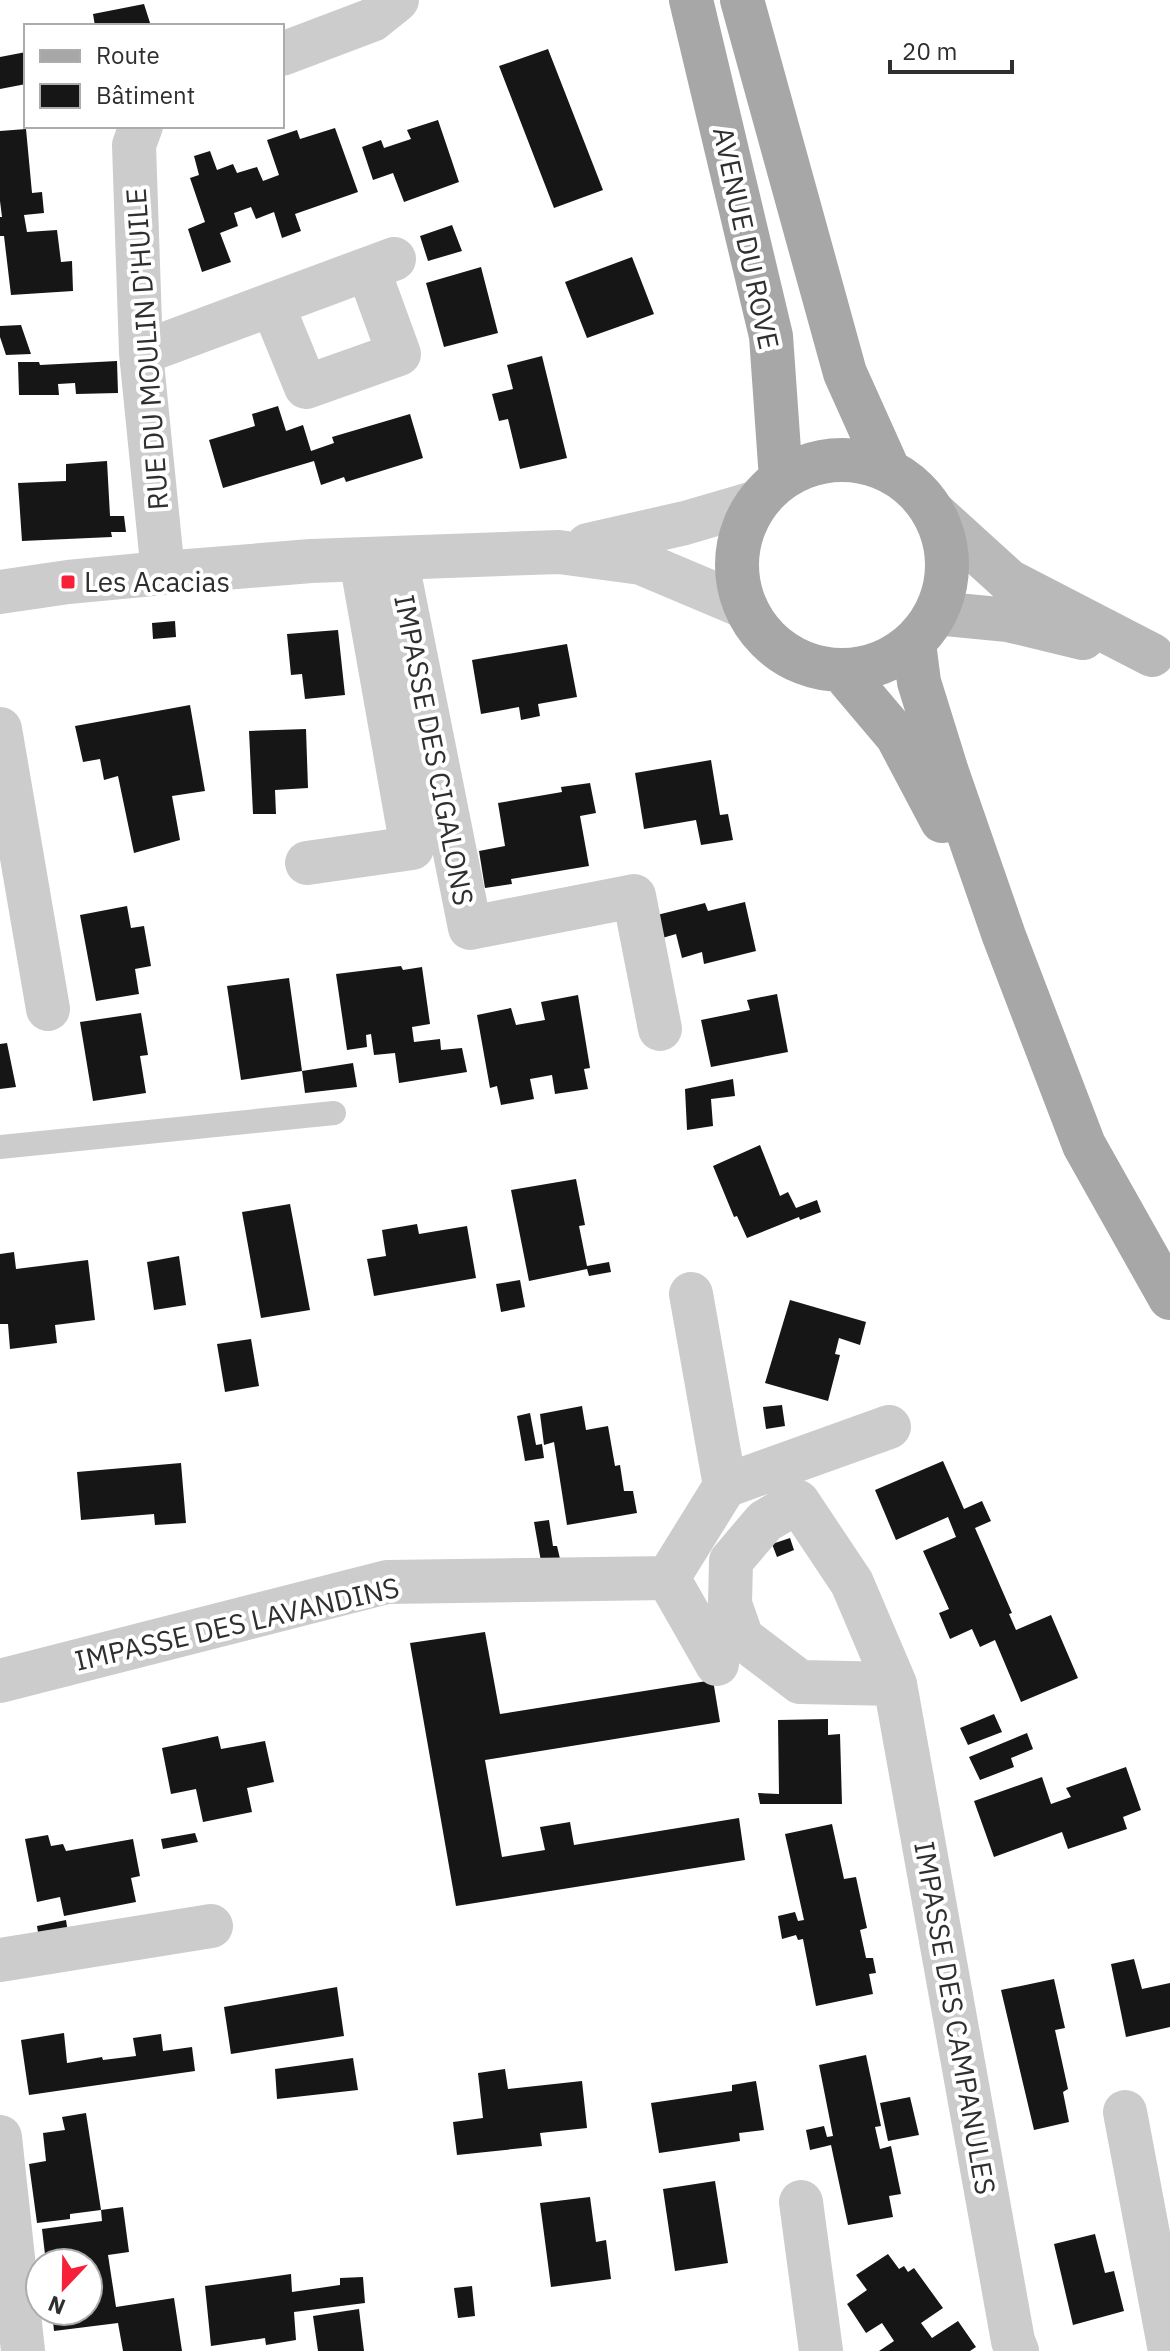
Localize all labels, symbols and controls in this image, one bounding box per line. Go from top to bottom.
legend [24,24,284,128]
scale bar [890,24,1012,74]
text: 20 m [902,35,957,67]
text: Route [96,39,160,71]
text: Bâtiment [96,79,195,111]
street label: AVENUE DU ROVE [705,123,788,353]
street label: RUE DU MOULIN D'HUILE [117,187,176,511]
place label: Les Acacias [84,563,230,600]
marker: Les Acacias [59,573,77,591]
street label: IMPASSE DES CIGALONS [386,591,483,908]
street label: IMPASSE DES LAVANDINS [71,1568,403,1679]
street label: IMPASSE DES CAMPANULES [906,1838,1005,2197]
north arrow [24,2247,104,2327]
text: N [44,2290,69,2322]

